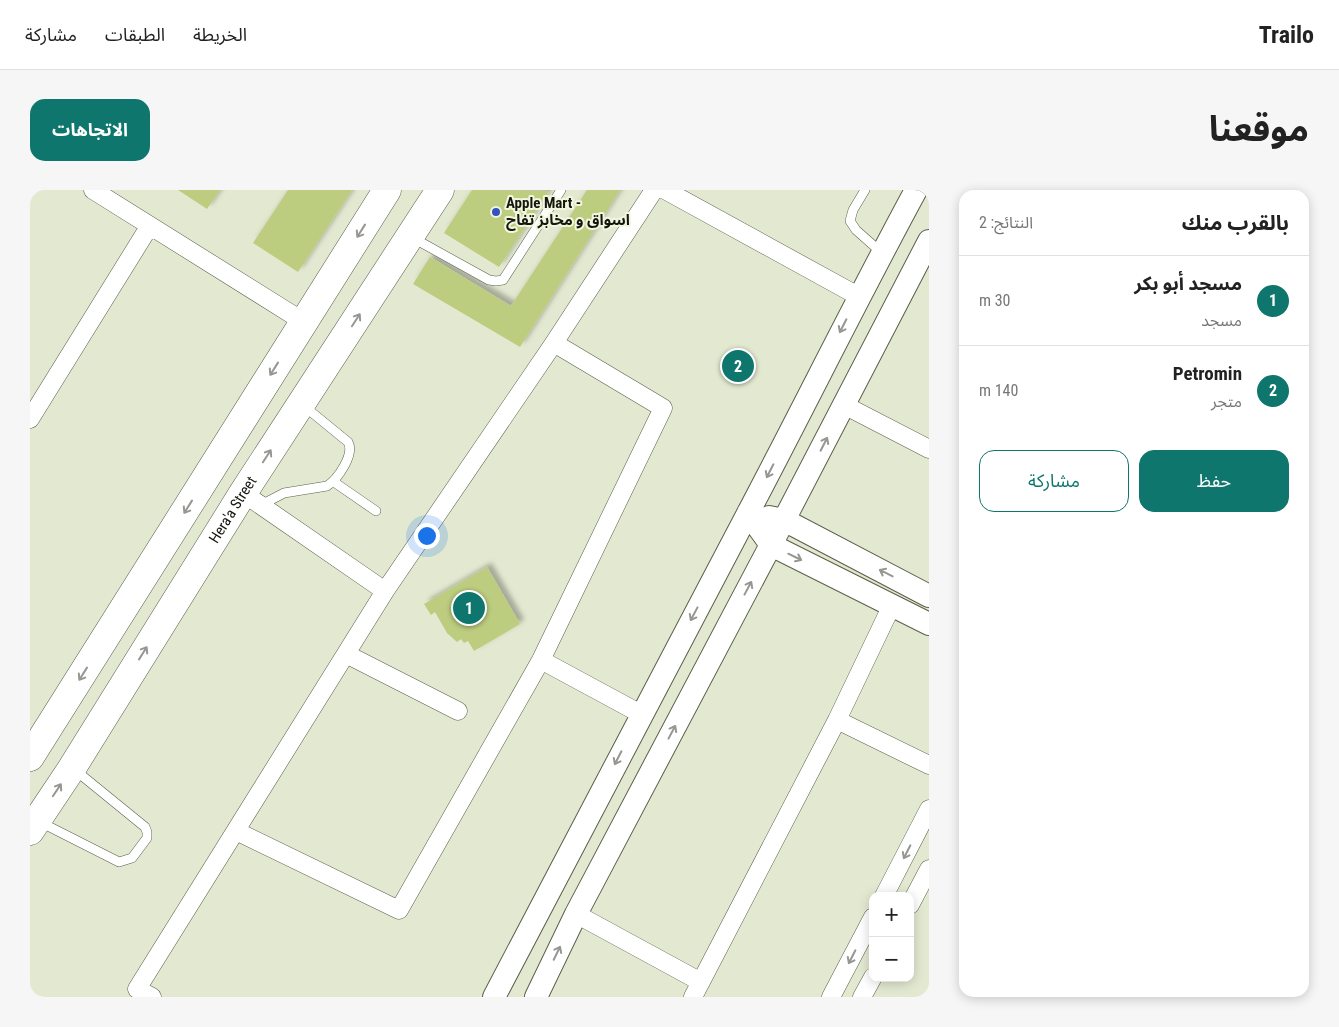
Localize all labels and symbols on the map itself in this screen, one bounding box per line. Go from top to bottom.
place label: Apple Mart - اسواق و مخابز تفاح [506,194,630,231]
marker: Apple Mart - اسواق و مخابز تفاح [490,206,502,218]
one-way arrow [355,224,365,238]
one-way arrow [351,313,361,327]
one-way arrow [838,318,848,333]
pin: 2 [722,347,754,385]
one-way arrow [269,362,280,376]
one-way arrow [820,437,829,452]
one-way arrow [262,449,273,463]
one-way arrow [765,463,775,478]
street label: Hera'a Street [205,473,260,546]
one-way arrow [182,499,192,513]
your location [414,523,440,549]
one-way arrow [788,552,803,562]
one-way arrow [879,568,894,577]
one-way arrow [744,581,753,596]
pin: 1 [453,589,485,627]
one-way arrow [689,607,699,622]
one-way arrow [139,646,149,660]
one-way arrow [77,666,87,680]
one-way arrow [668,725,678,739]
one-way arrow [613,750,622,765]
one-way arrow [52,784,62,798]
one-way arrow [902,845,912,860]
one-way arrow [553,946,562,961]
one-way arrow [847,949,856,964]

